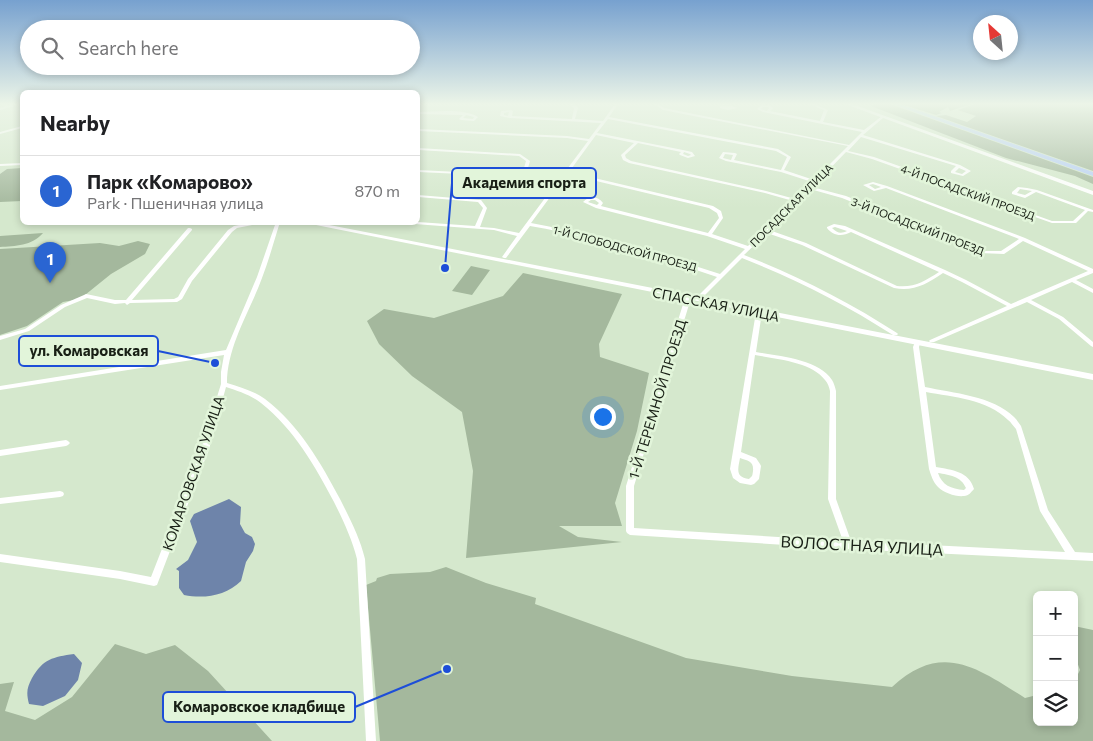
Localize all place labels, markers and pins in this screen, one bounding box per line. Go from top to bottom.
callout: Академия спорта [452,168,596,198]
pin: 1 [34,242,66,283]
callout: ул. Комаровская [19,336,158,366]
callout: Комаровское кладбище [163,692,355,722]

